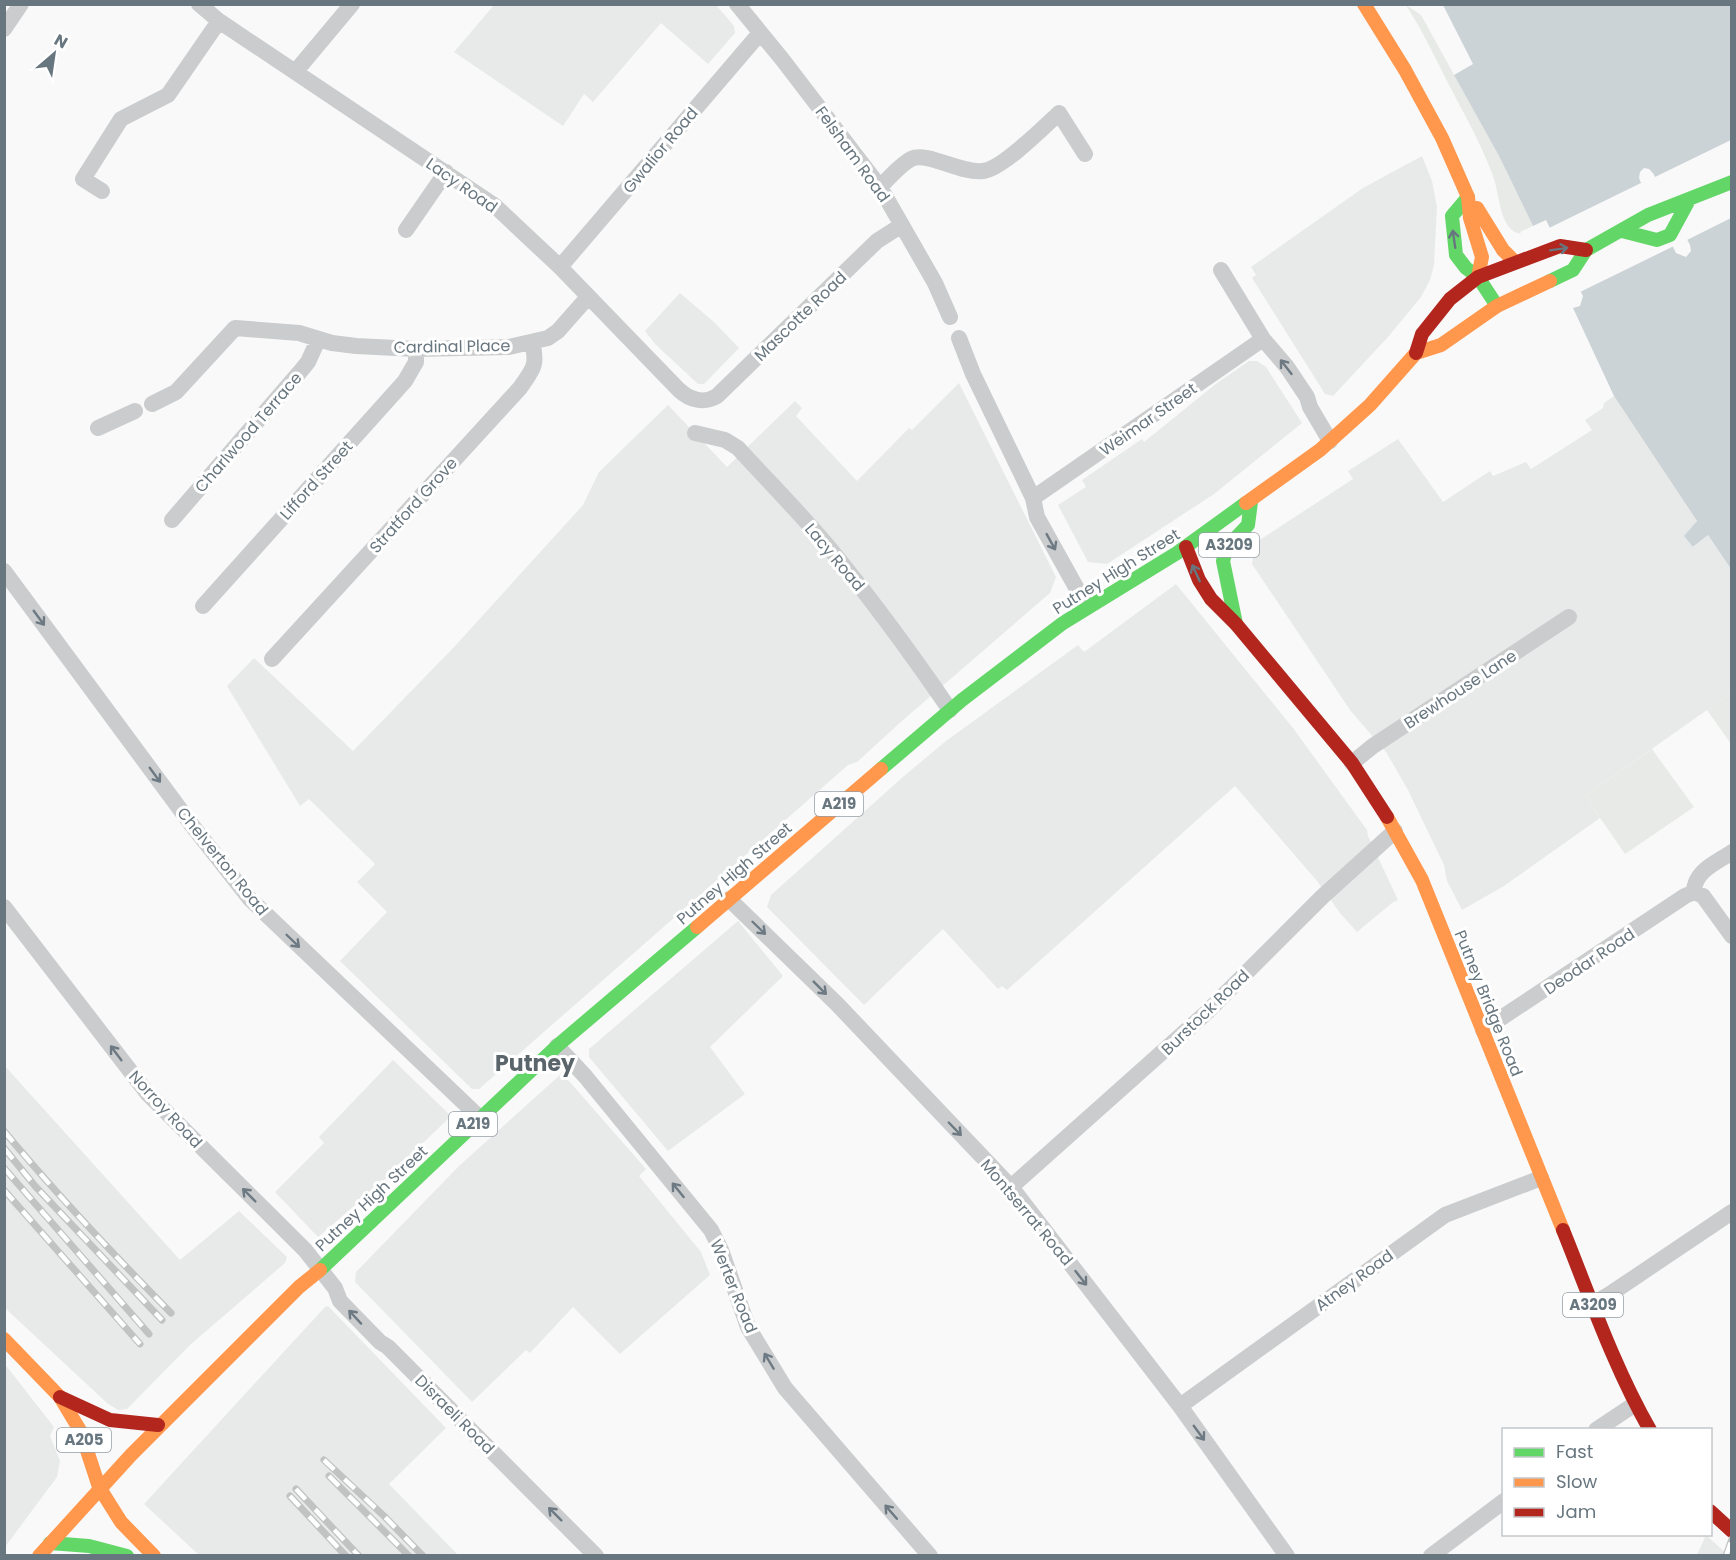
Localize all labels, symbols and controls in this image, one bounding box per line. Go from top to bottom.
north arrow [24,24,84,84]
text: N [50,28,72,54]
street label: Gwalior Road [617,102,703,198]
street label: Felsham Road [810,102,895,207]
street label: Lacy Road [421,152,502,218]
one-way arrow [1448,229,1459,249]
one-way arrow [1549,243,1568,254]
street label: Mascotte Road [749,266,852,366]
street label: Cardinal Place [393,334,511,359]
one-way arrow [1280,359,1293,375]
street label: Charlwood Terrace [190,367,307,498]
street label: Weimar Street [1095,377,1202,461]
street label: Lifford Street [275,436,358,525]
street label: Stratford Grove [364,452,463,558]
street label: Lacy Road [799,518,870,596]
street label: Putney High Street [1048,523,1184,620]
one-way arrow [1045,533,1057,550]
road number: A3209 [1199,533,1259,557]
one-way arrow [1189,564,1201,582]
one-way arrow [33,610,45,626]
street label: Brewhouse Lane [1400,644,1521,734]
one-way arrow [149,767,161,783]
road number: A219 [815,792,863,816]
street label: Chelverton Road [172,802,274,920]
street label: Putney High Street [672,817,797,930]
one-way arrow [751,920,766,935]
street label: Deodar Road [1539,923,1639,1000]
street label: Putney Bridge Road [1449,927,1528,1080]
one-way arrow [286,933,301,948]
street label: Burstock Road [1156,964,1254,1060]
one-way arrow [813,981,828,995]
one-way arrow [109,1045,122,1061]
district label: Putney [495,1048,575,1079]
street label: Norroy Road [124,1065,208,1153]
road number: A219 [449,1112,497,1136]
one-way arrow [948,1121,962,1136]
street label: Putney High Street [310,1140,433,1257]
street label: Montserrat Road [975,1154,1078,1271]
one-way arrow [672,1182,685,1198]
one-way arrow [241,1187,256,1202]
street label: Werter Road [704,1236,763,1336]
street label: Atney Road [1310,1244,1398,1317]
one-way arrow [1074,1269,1087,1285]
road number: A3209 [1563,1293,1623,1317]
one-way arrow [348,1310,362,1325]
one-way arrow [762,1353,774,1370]
street label: Disraeli Road [410,1369,500,1459]
one-way arrow [1193,1424,1205,1440]
road number: A205 [57,1428,111,1452]
legend [1502,1428,1712,1536]
text: Fast [1556,1439,1593,1464]
text: Slow [1556,1469,1598,1494]
text: Jam [1556,1499,1596,1524]
one-way arrow [884,1505,898,1520]
one-way arrow [547,1507,562,1522]

